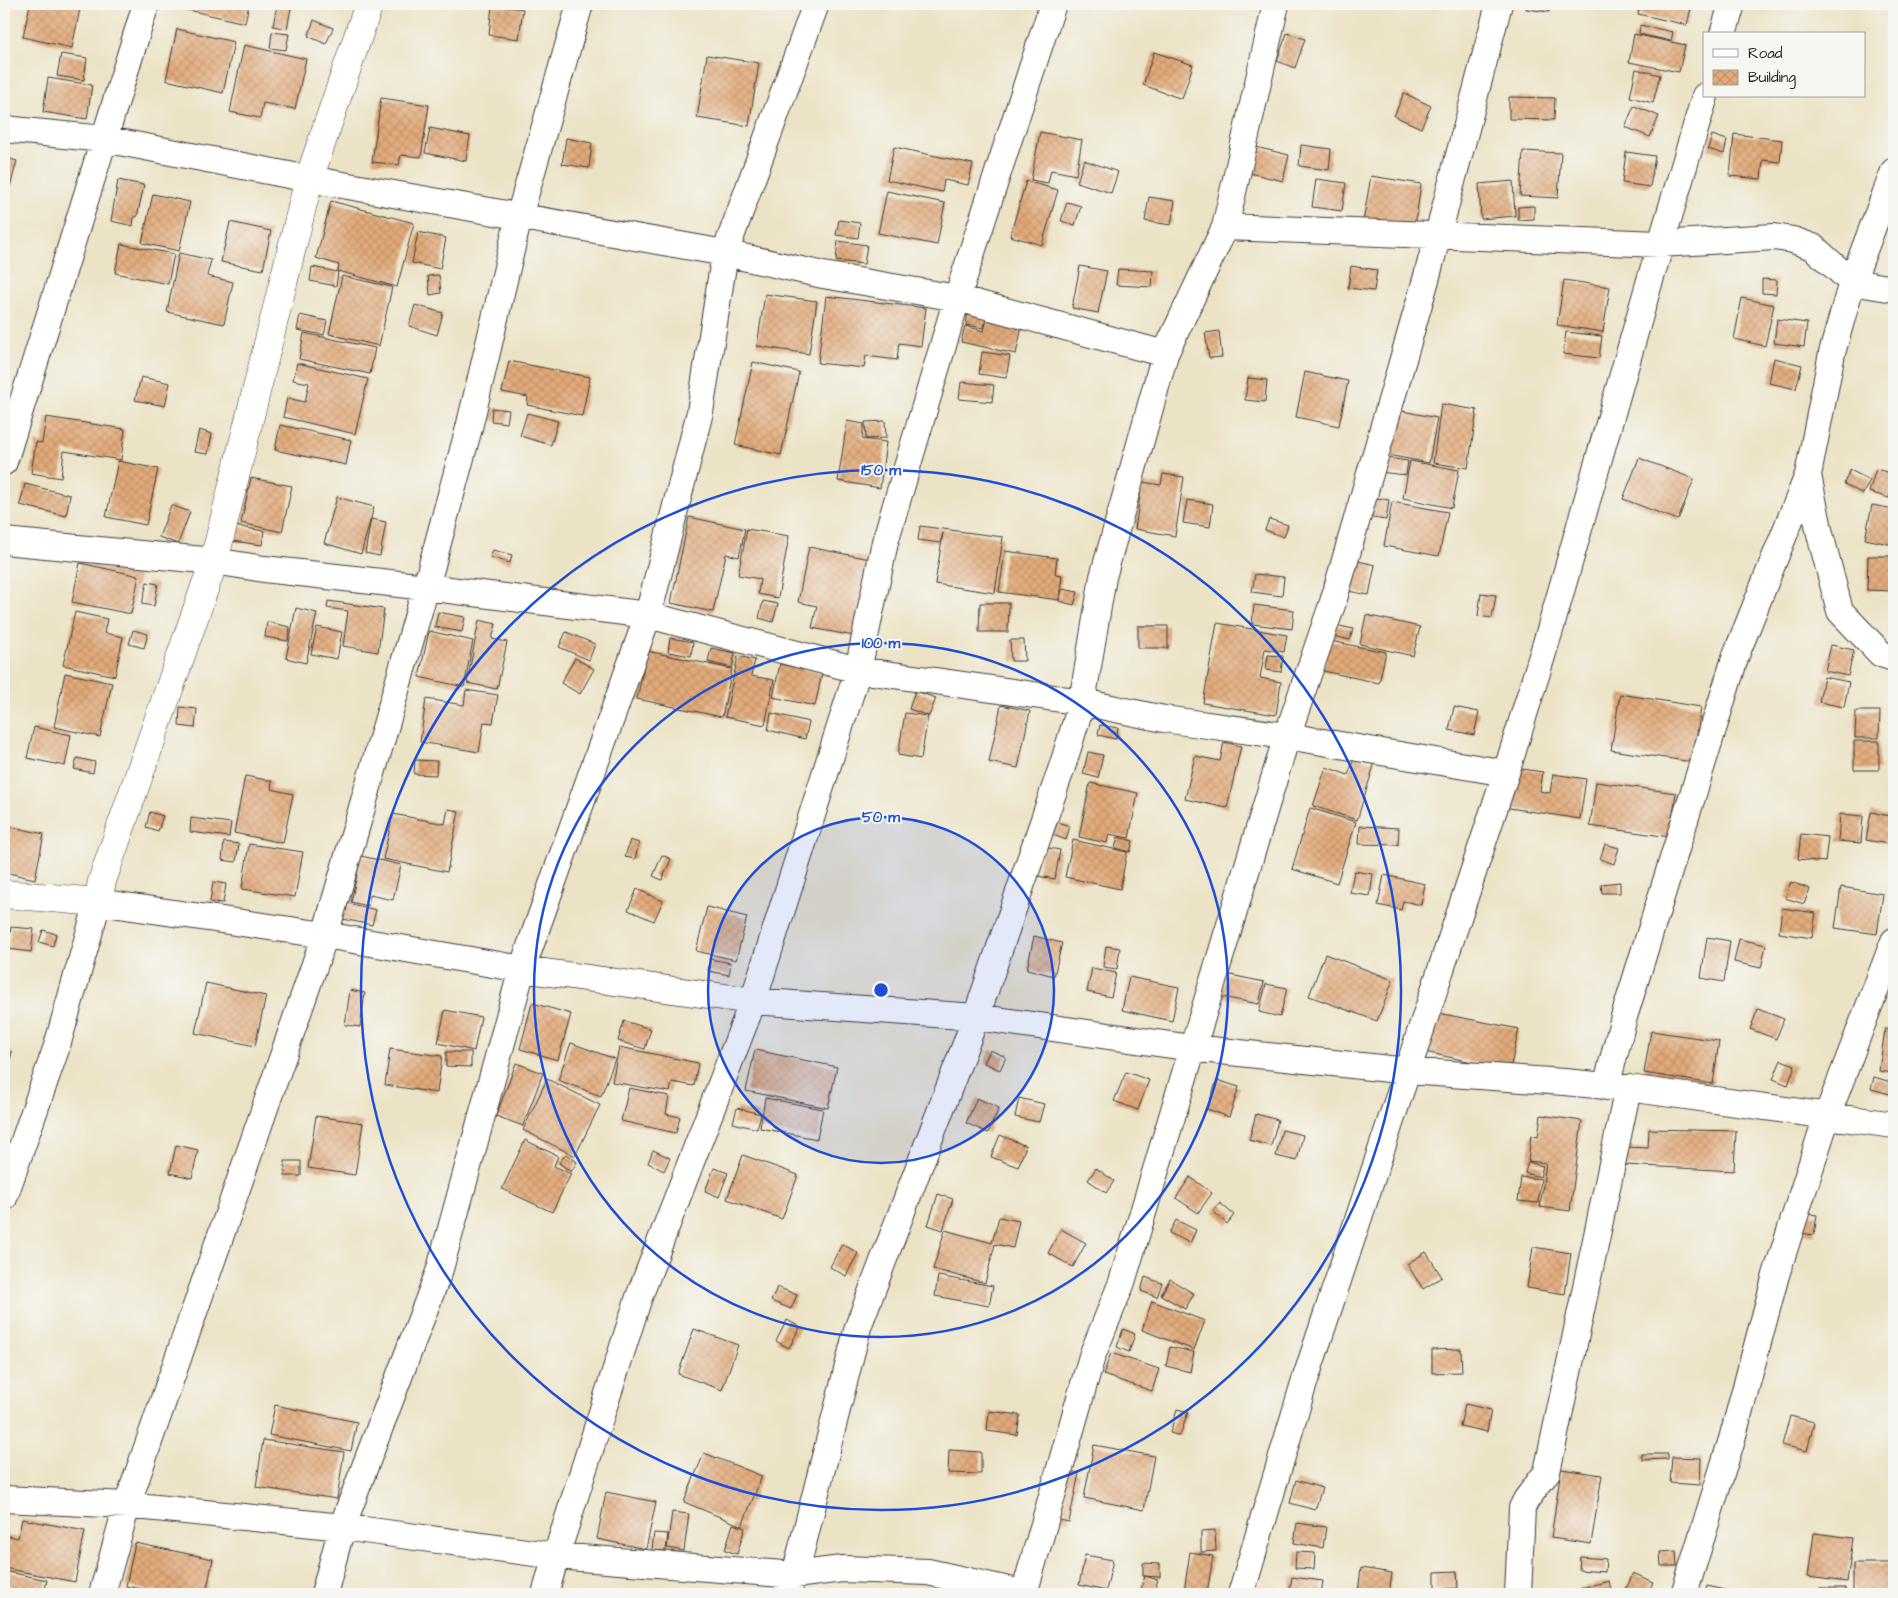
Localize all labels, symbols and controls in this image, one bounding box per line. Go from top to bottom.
legend [1703,32,1866,98]
text: Road [1748,43,1783,64]
text: Building [1748,67,1796,89]
text: 150 m [861,460,901,481]
text: 100 m [862,633,901,654]
text: 50 m [862,807,900,828]
centre of rings [872,981,890,999]

